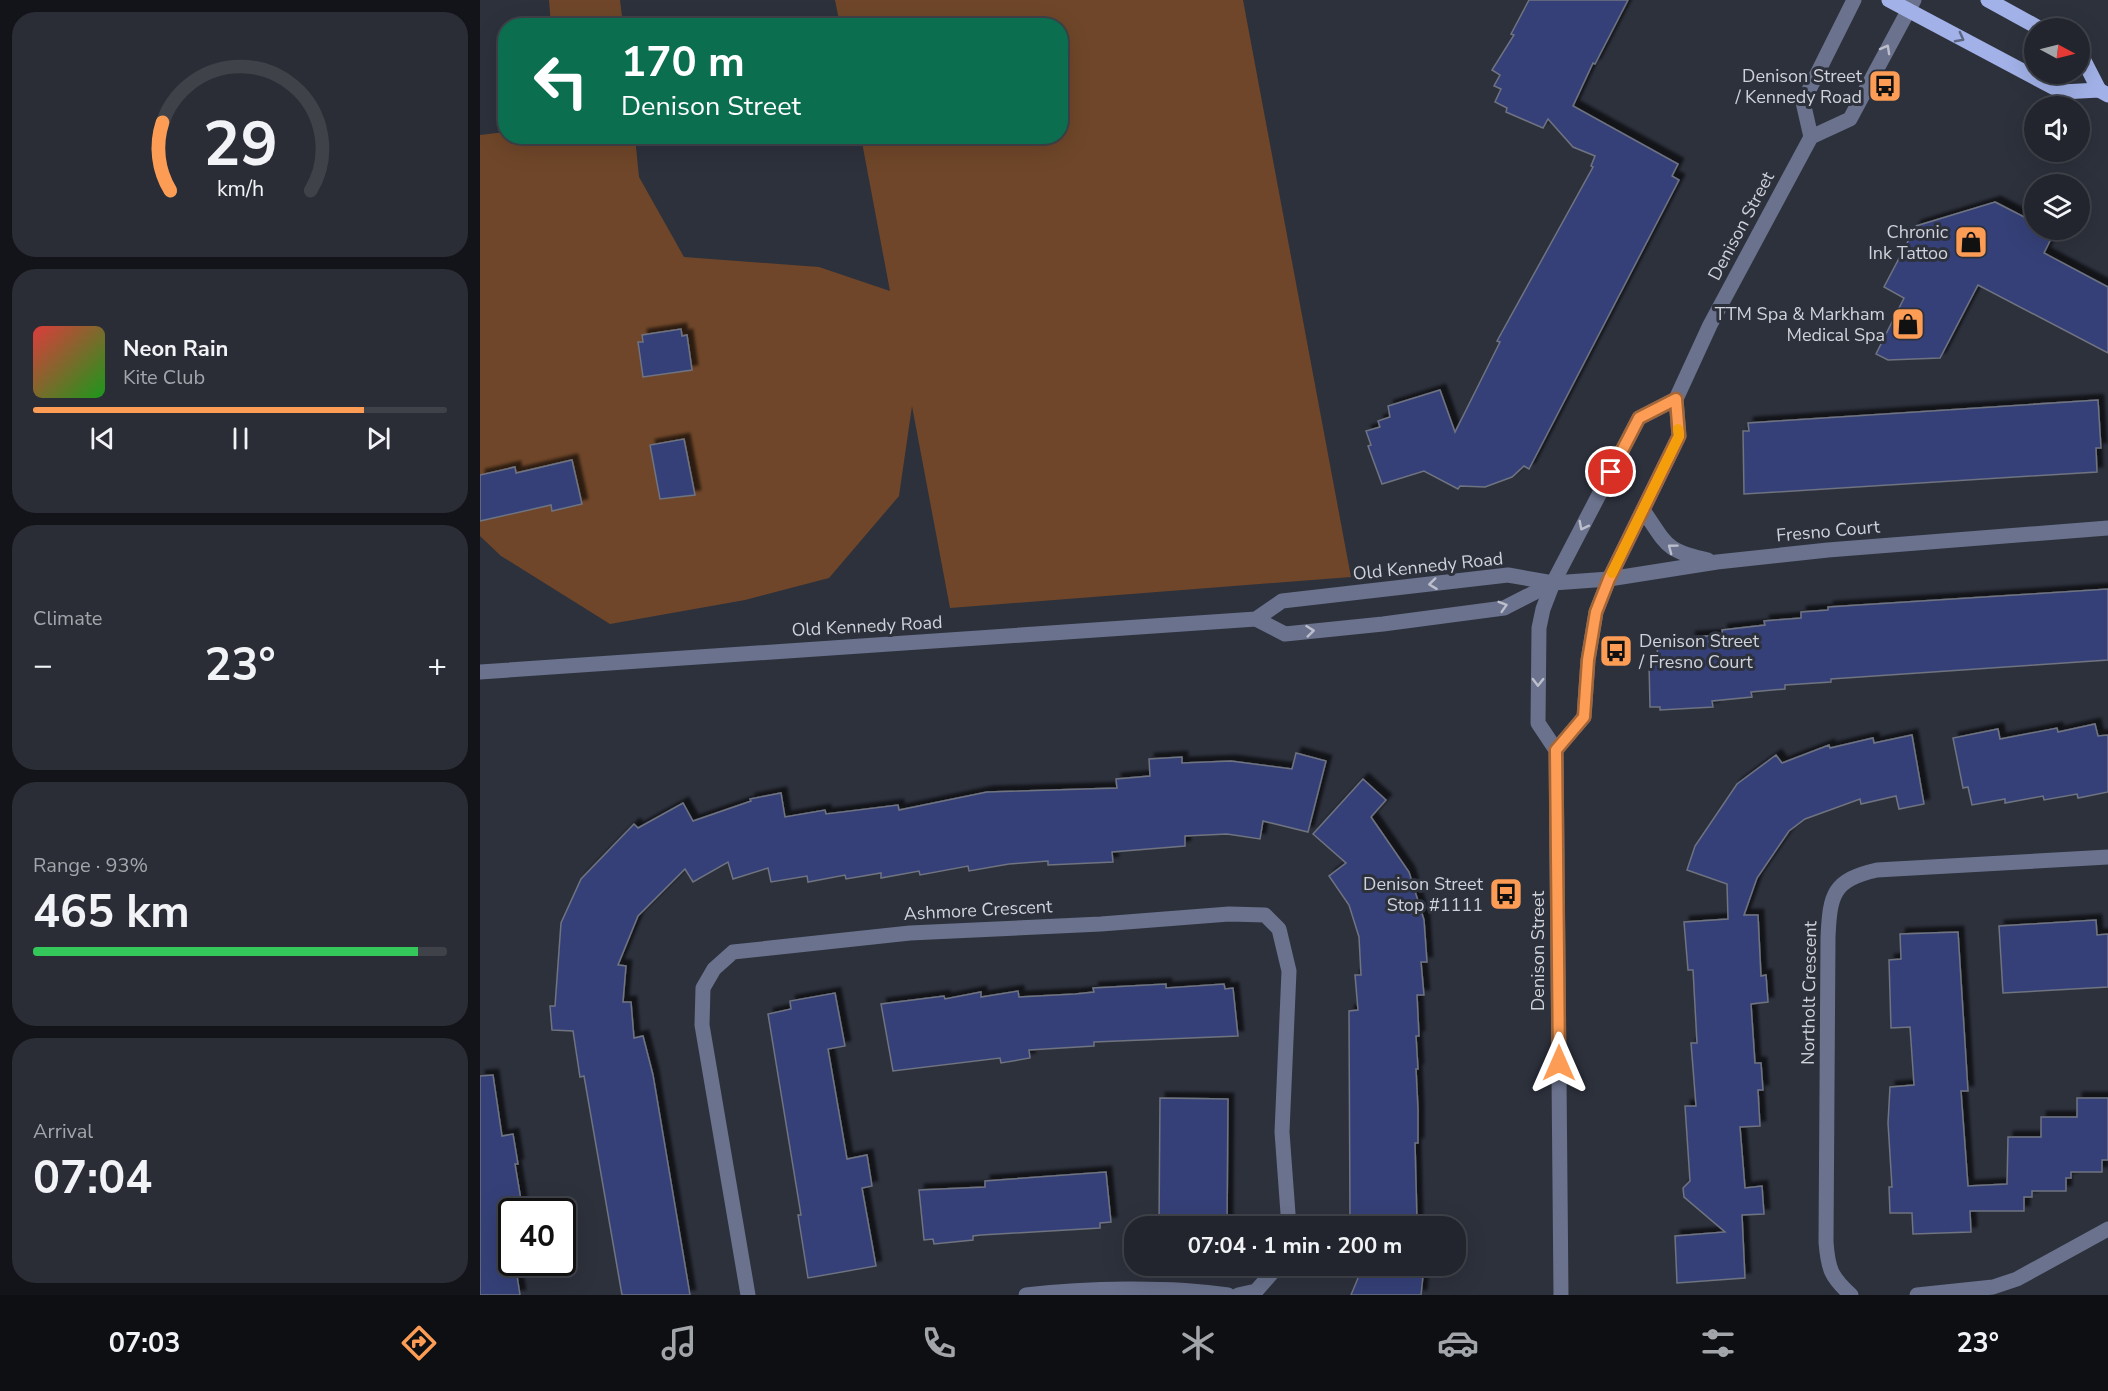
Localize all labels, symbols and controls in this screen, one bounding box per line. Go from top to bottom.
north arrow [2024,18,2090,84]
map controls [2024,18,2090,240]
one-way arrow [1954,31,1964,42]
text: 170 m [621,34,745,91]
icon: left [522,42,600,120]
one-way arrow [1879,45,1890,56]
place label: Denison Street / Kennedy Road [1734,64,1863,109]
bus stop icon: Denison Street / Kennedy Road [1867,68,1903,104]
text: Denison Street [621,88,801,125]
button: sound [2024,96,2090,162]
text: 29 [203,102,277,187]
street label: Denison Street [1702,167,1780,285]
button: layers [2024,174,2090,240]
text: km/h [216,175,264,205]
place label: Chronic Ink Tattoo [1868,220,1948,265]
shop icon: Chronic Ink Tattoo [1953,224,1989,260]
place label: TTM Spa & Markham Medical Spa [1715,302,1885,347]
shop icon: TTM Spa & Markham Medical Spa [1890,306,1926,342]
text: Neon Rain [123,334,228,364]
text: Kite Club [123,364,205,391]
icon: previous [86,422,119,455]
icon: pause [224,422,257,455]
icon: next [362,422,395,455]
pin [1585,446,1636,497]
icon: arrive [1594,455,1627,488]
street label: Fresno Court [1775,514,1881,547]
one-way arrow [1578,520,1590,531]
one-way arrow [1668,544,1679,555]
street label: Old Kennedy Road [1352,546,1504,586]
one-way arrow [1428,577,1437,590]
one-way arrow [1497,601,1508,613]
text: Climate [33,605,102,632]
street label: Old Kennedy Road [791,610,943,642]
one-way arrow [1306,625,1315,638]
place label: Denison Street / Fresno Court [1638,629,1760,674]
bus stop icon: Denison Street / Fresno Court [1598,633,1634,669]
text: 23° [204,635,276,696]
text: − [33,643,53,688]
text: + [427,643,447,688]
one-way arrow [1532,677,1545,686]
text: Range · 93% [33,852,148,879]
place label: Denison Street Stop #1111 [1363,872,1484,917]
bus stop icon: Denison Street Stop #1111 [1488,876,1524,912]
text: 465 km [33,882,190,943]
street label: Denison Street [1526,890,1550,1011]
street label: Ashmore Crescent [903,894,1054,926]
street label: Northolt Crescent [1796,920,1822,1065]
position arrow [1527,1031,1591,1095]
text: Arrival [33,1118,93,1145]
text: 07:04 [33,1148,152,1209]
speed limit sign: 40 [498,1198,576,1276]
text: 07:04 · 1 min · 200 m [1188,1231,1402,1261]
icon: directions [398,1322,440,1364]
icon: music [658,1322,700,1364]
icon: phone [918,1322,960,1364]
icon: climate [1177,1322,1219,1364]
icon: car [1437,1322,1479,1364]
icon: filters [1697,1322,1739,1364]
text: 07:03 [109,1325,180,1362]
text: 23° [1956,1325,1999,1362]

